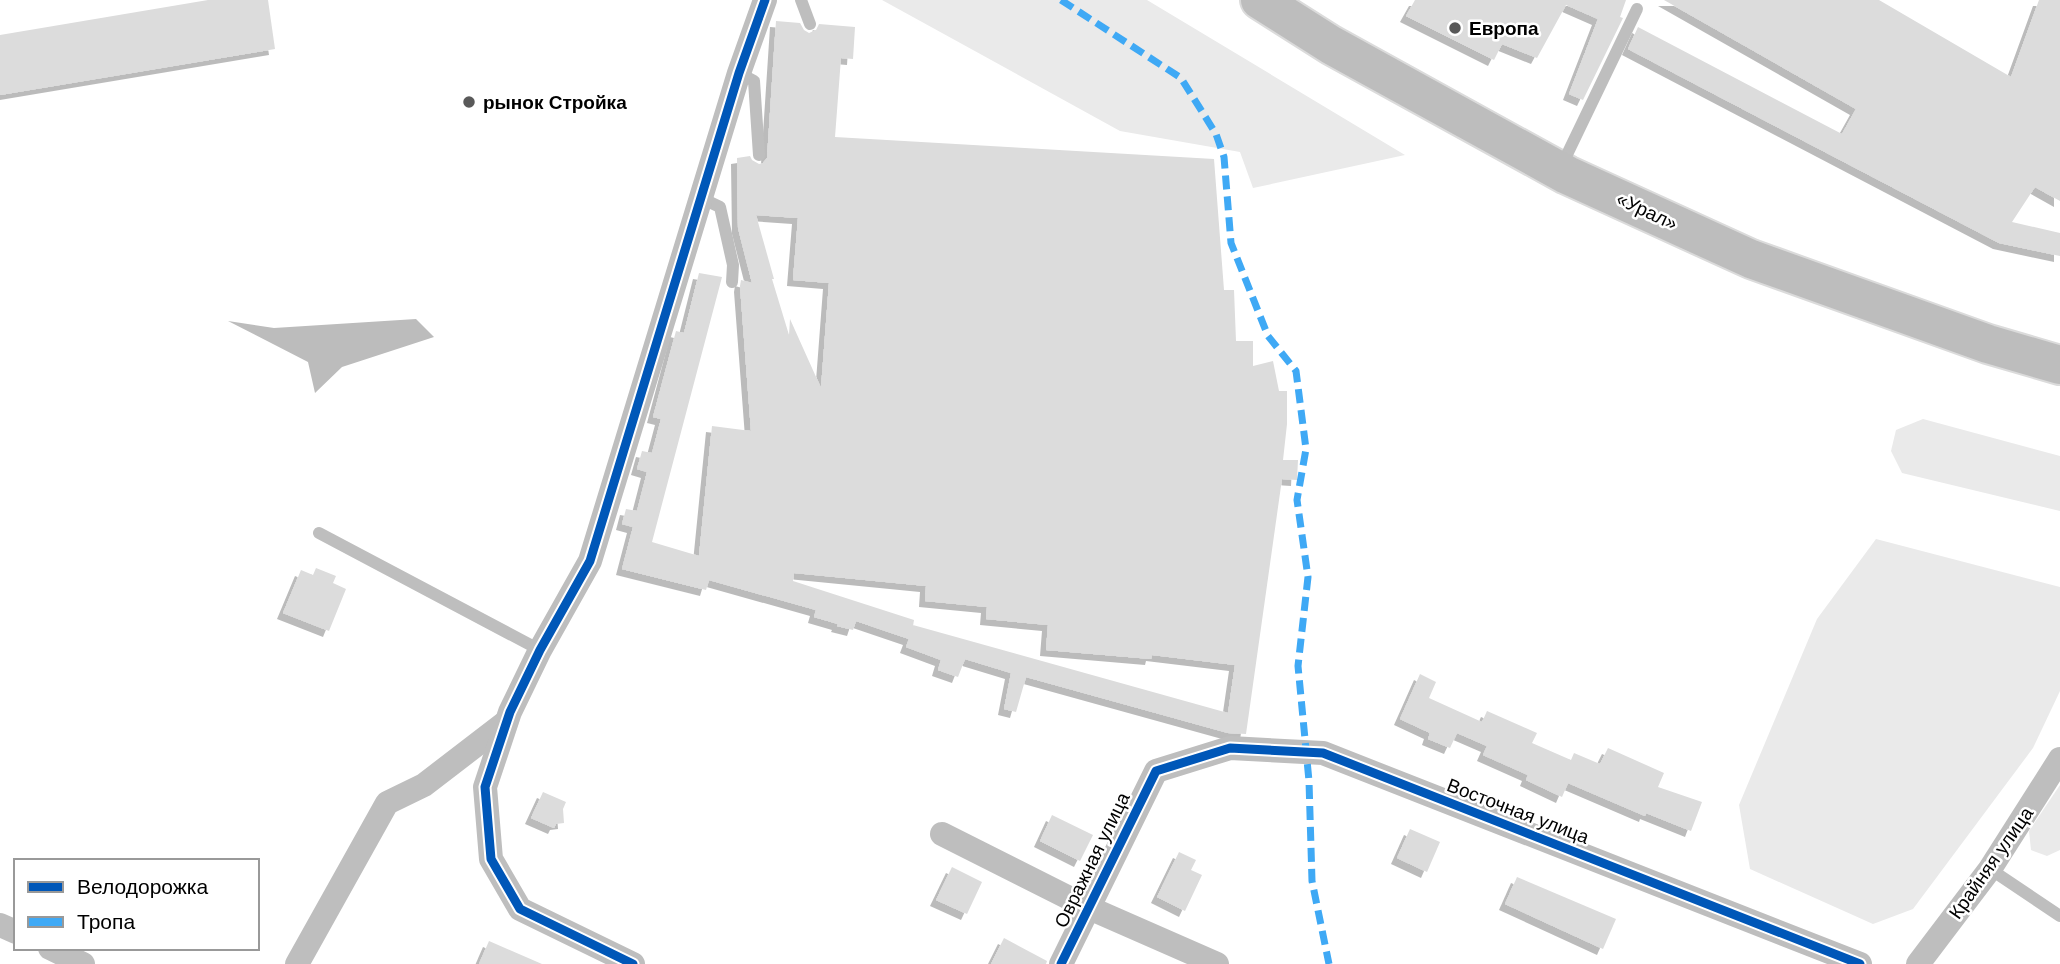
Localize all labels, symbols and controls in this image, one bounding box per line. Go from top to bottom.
place label: Европа [1469,18,1539,39]
marker: Европа [1447,20,1463,36]
place label: рынок Стройка [483,92,627,113]
marker: рынок Стройка [461,94,477,110]
street label: «Урал» [1613,188,1681,234]
street label: Восточная улица [1444,774,1592,848]
street label: Овражная улица [1050,789,1134,931]
street label: Крайняя улица [1945,803,2038,923]
legend [14,859,259,950]
text: Велодорожка [77,875,208,898]
text: Тропа [77,910,135,933]

